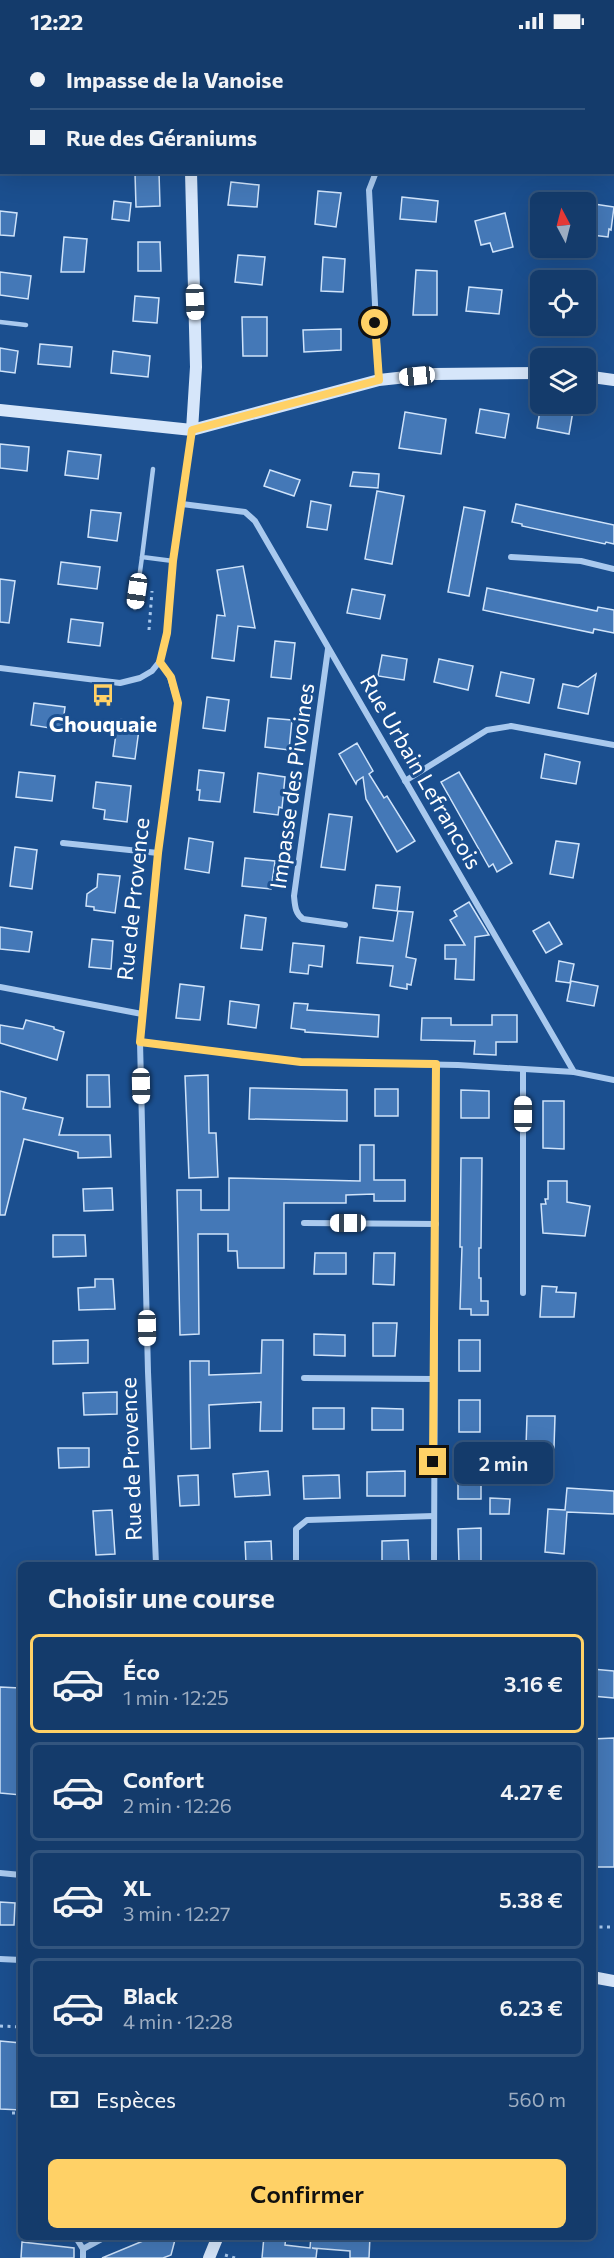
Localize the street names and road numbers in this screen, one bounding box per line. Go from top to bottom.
street label: Rue Urbain Lefrancois [355,670,488,874]
street label: Impasse des Pivoines [264,681,319,891]
street label: Rue de Provence [111,816,154,982]
street label: Rue de Provence [114,1377,147,1541]

